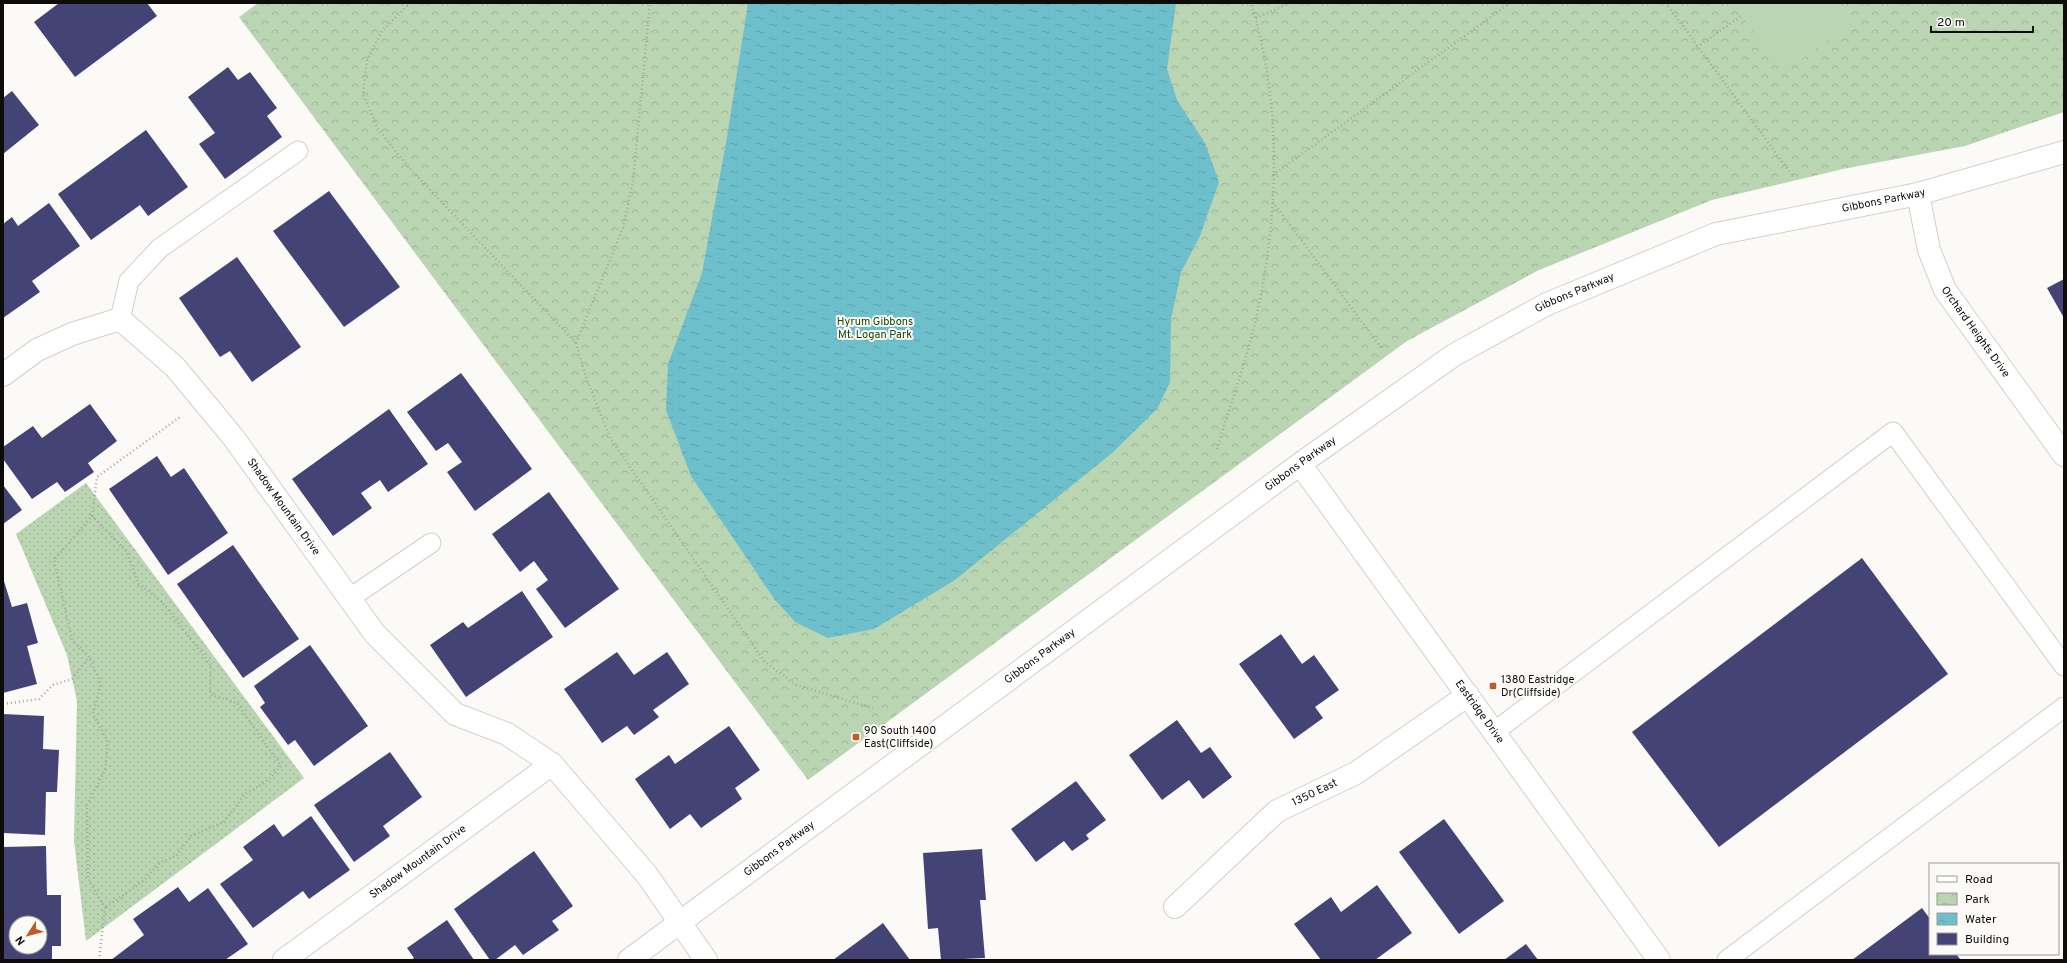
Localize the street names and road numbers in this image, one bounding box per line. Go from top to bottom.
street label: Gibbons Parkway [1841,185,1927,216]
street label: Gibbons Parkway [1533,270,1617,316]
street label: Orchard Heights Drive [1938,284,2013,380]
street label: Gibbons Parkway [1262,433,1339,495]
street label: Shadow Mountain Drive [244,456,323,558]
street label: Gibbons Parkway [1002,625,1078,687]
street label: Eastridge Drive [1452,677,1507,746]
street label: 1350 East [1290,776,1340,810]
street label: Gibbons Parkway [741,818,818,880]
street label: Shadow Mountain Drive [367,822,469,902]

